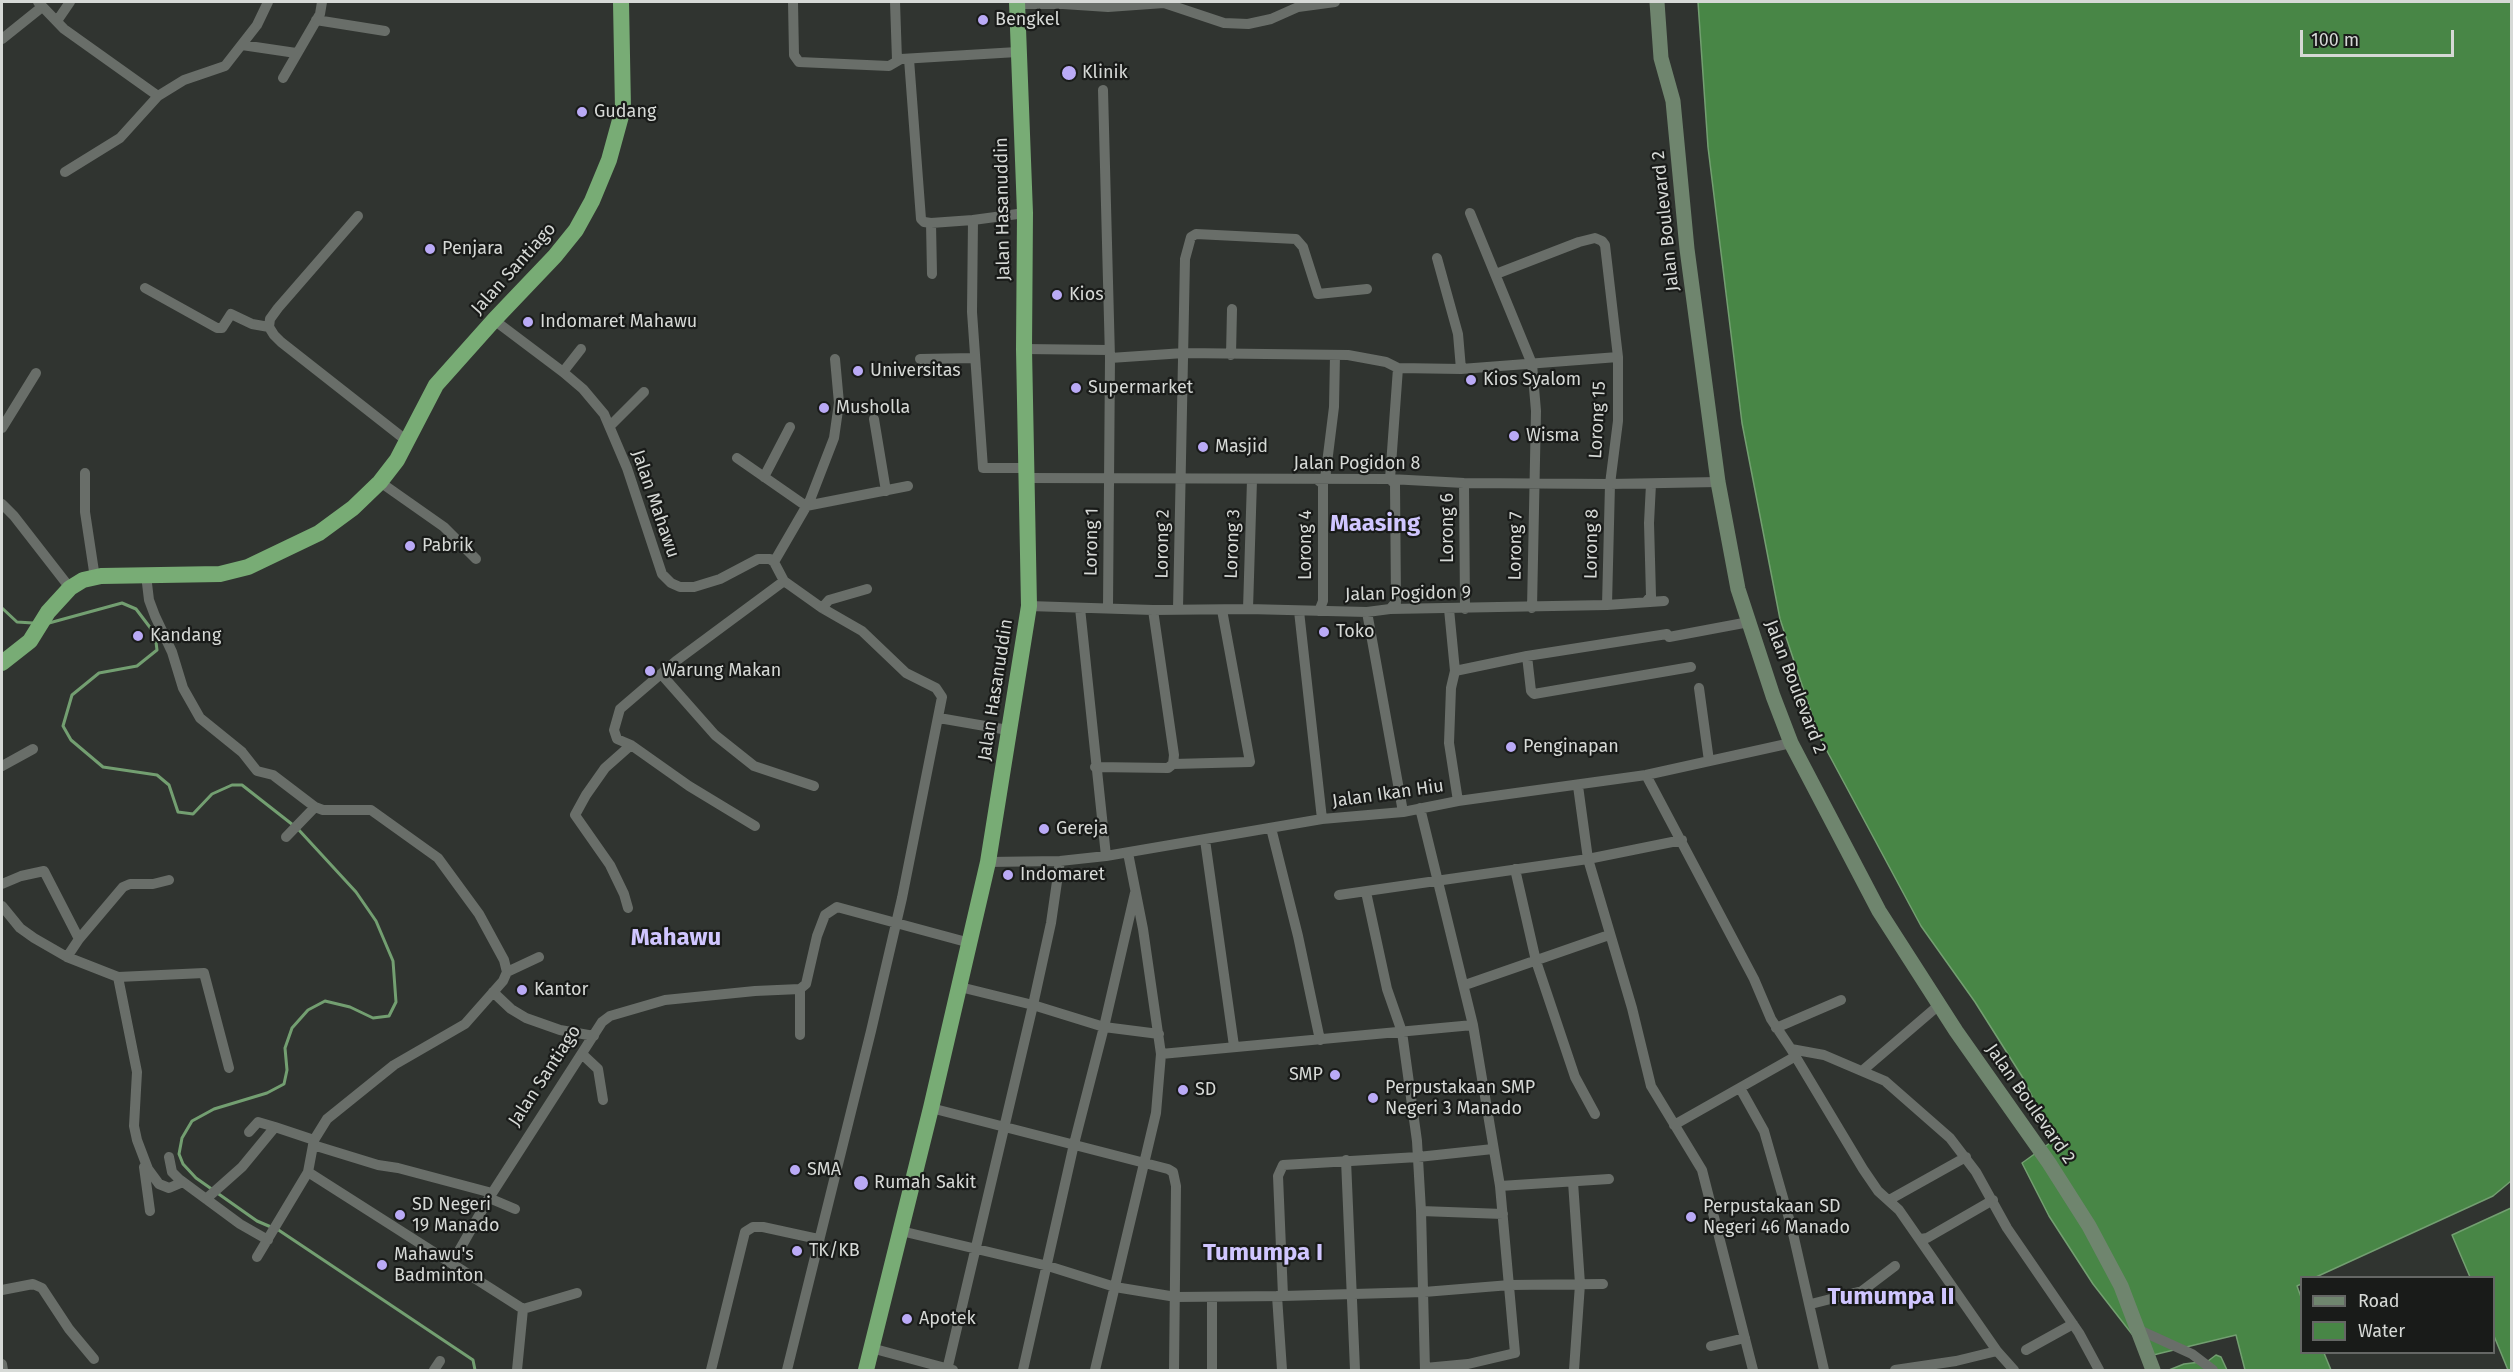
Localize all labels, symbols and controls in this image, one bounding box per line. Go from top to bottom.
place label: Bengkel [995,9,1060,31]
marker: Bengkel [976,13,990,27]
scale bar [2303,18,2458,56]
text: 100 m [2311,29,2359,51]
place label: Klinik [1082,62,1128,84]
marker: Klinik [1060,64,1078,82]
place label: Gudang [594,101,656,123]
marker: Gudang [575,105,589,119]
street label: Jalan Hasanuddin [991,137,1015,281]
street label: Jalan Boulevard 2 [1648,150,1684,292]
street label: Jalan Santiago [467,219,561,319]
place label: Penjara [442,238,503,260]
marker: Penjara [423,242,437,256]
place label: Kios [1069,284,1104,306]
marker: Kios [1050,288,1064,302]
place label: Indomaret Mahawu [540,311,697,333]
marker: Indomaret Mahawu [521,315,535,329]
place label: Universitas [870,360,961,382]
marker: Universitas [851,364,865,378]
place label: Kios Syalom [1483,369,1581,391]
marker: Kios Syalom [1464,373,1478,387]
place label: Supermarket [1088,377,1193,399]
marker: Supermarket [1069,381,1083,395]
street label: Lorong 15 [1585,381,1611,459]
place label: Musholla [836,397,910,419]
marker: Musholla [817,401,831,415]
place label: Wisma [1526,425,1580,447]
marker: Wisma [1507,429,1521,443]
place label: Masjid [1215,436,1268,458]
marker: Masjid [1196,440,1210,454]
street label: Jalan Mahawu [626,447,684,561]
street label: Jalan Pogidon 8 [1294,453,1420,475]
street label: Lorong 6 [1437,493,1459,563]
street label: Lorong 1 [1081,508,1103,576]
street label: Lorong 2 [1152,509,1174,579]
street label: Lorong 3 [1221,509,1245,579]
street label: Lorong 8 [1581,509,1603,579]
street label: Lorong 4 [1295,510,1317,580]
district label: Maasing [1330,510,1420,538]
street label: Lorong 7 [1505,512,1527,580]
place label: Pabrik [422,535,473,557]
marker: Pabrik [403,539,417,553]
street label: Jalan Pogidon 9 [1345,582,1471,606]
street label: Jalan Hasanuddin [974,617,1018,763]
street label: Jalan Boulevard 2 [1760,617,1830,757]
place label: Toko [1336,621,1374,643]
place label: Kandang [150,625,221,647]
marker: Toko [1317,625,1331,639]
marker: Kandang [131,629,145,643]
place label: Warung Makan [662,660,781,682]
marker: Warung Makan [643,664,657,678]
place label: Penginapan [1523,736,1619,758]
marker: Penginapan [1504,740,1518,754]
street label: Jalan Ikan Hiu [1331,775,1445,813]
place label: Gereja [1056,818,1108,840]
marker: Gereja [1037,822,1051,836]
place label: Indomaret [1020,864,1105,886]
marker: Indomaret [1001,868,1015,882]
district label: Mahawu [631,924,721,952]
place label: Kantor [534,979,589,1001]
marker: Kantor [515,983,529,997]
street label: Jalan Santiago [504,1021,586,1131]
street label: Jalan Boulevard 2 [1981,1040,2079,1168]
place label: SMP [1289,1064,1323,1086]
marker: SMP [1328,1068,1342,1082]
place label: Perpustakaan SMP Negeri 3 Manado [1385,1077,1535,1120]
place label: SD [1195,1079,1216,1101]
marker: SD [1176,1083,1190,1097]
marker: Perpustakaan SMP Negeri 3 Manado [1366,1091,1380,1105]
place label: SMA [807,1159,841,1181]
marker: SMA [788,1163,802,1177]
place label: Rumah Sakit [874,1172,976,1194]
marker: Rumah Sakit [852,1174,870,1192]
place label: SD Negeri 19 Manado [412,1194,499,1236]
place label: Perpustakaan SD Negeri 46 Manado [1703,1196,1850,1238]
marker: SD Negeri 19 Manado [393,1208,407,1222]
marker: Perpustakaan SD Negeri 46 Manado [1684,1210,1698,1224]
district label: Tumumpa I [1203,1239,1323,1267]
place label: TK/KB [809,1240,860,1262]
place label: Mahawu's Badminton [394,1244,484,1286]
marker: TK/KB [790,1244,804,1258]
marker: Mahawu's Badminton [375,1258,389,1272]
legend [2300,1276,2495,1354]
district label: Tumumpa II [1827,1283,1955,1311]
text: Road [2358,1290,2400,1312]
place label: Apotek [919,1308,976,1330]
marker: Apotek [900,1312,914,1326]
text: Water [2358,1320,2405,1342]

